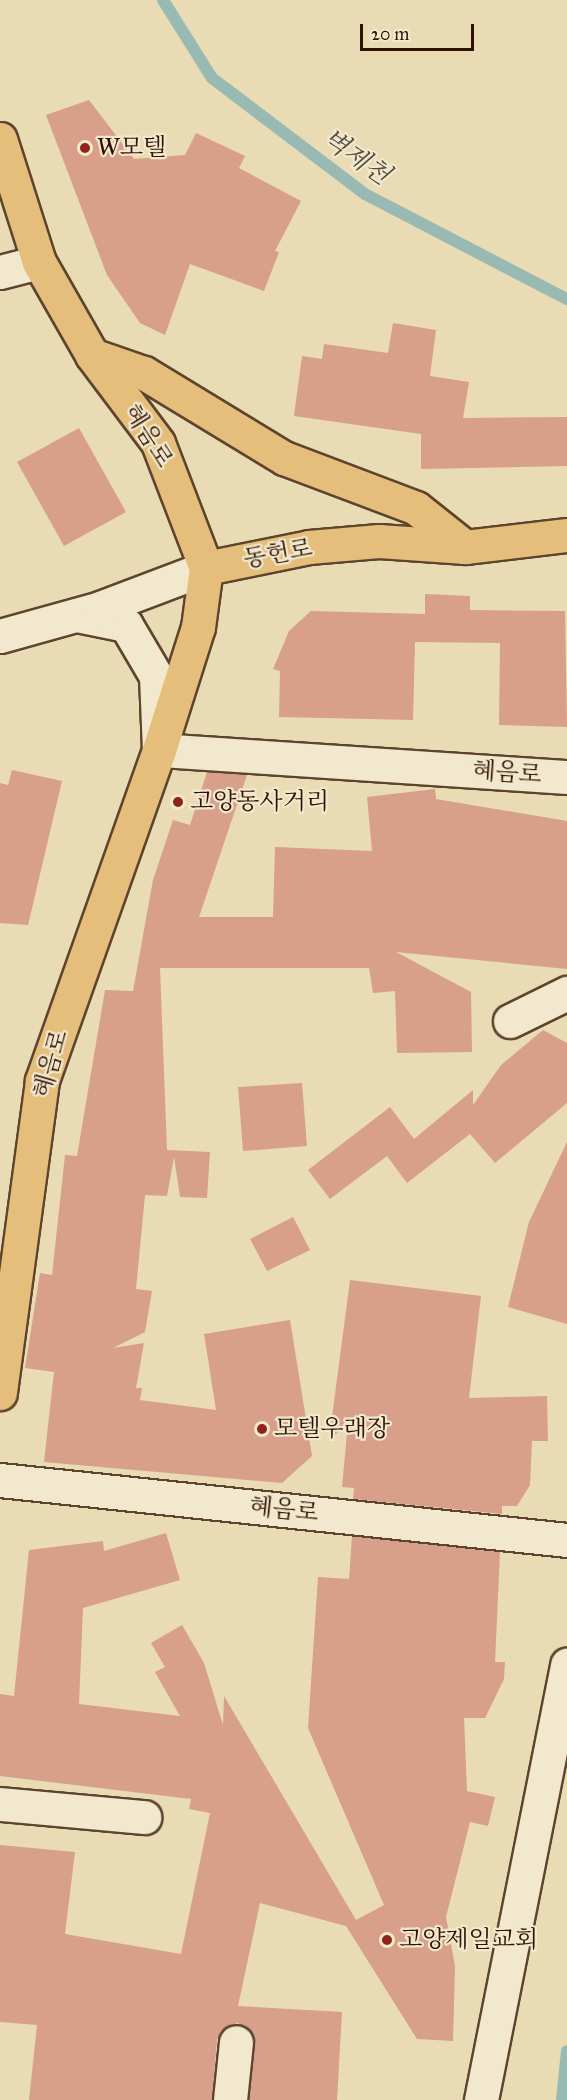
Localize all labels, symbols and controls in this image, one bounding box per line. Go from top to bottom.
scale bar [363,12,477,50]
text: 20 m [371,23,409,45]
water label: 벽제천 [316,123,396,191]
place label: W모텔 [97,134,166,162]
marker: W모텔 [78,141,92,155]
street label: 혜음로 [117,399,179,473]
street label: 동헌로 [241,534,315,574]
street label: 혜음로 [471,756,543,790]
place label: 고양동사거리 [190,788,329,816]
marker: 고양동사거리 [171,795,185,809]
street label: 혜음로 [28,1027,74,1101]
place label: 모텔우래장 [274,1415,390,1443]
marker: 모텔우래장 [255,1422,269,1436]
street label: 혜음로 [248,1492,320,1528]
place label: 고양제일교회 [399,1926,538,1954]
marker: 고양제일교회 [380,1933,394,1947]

